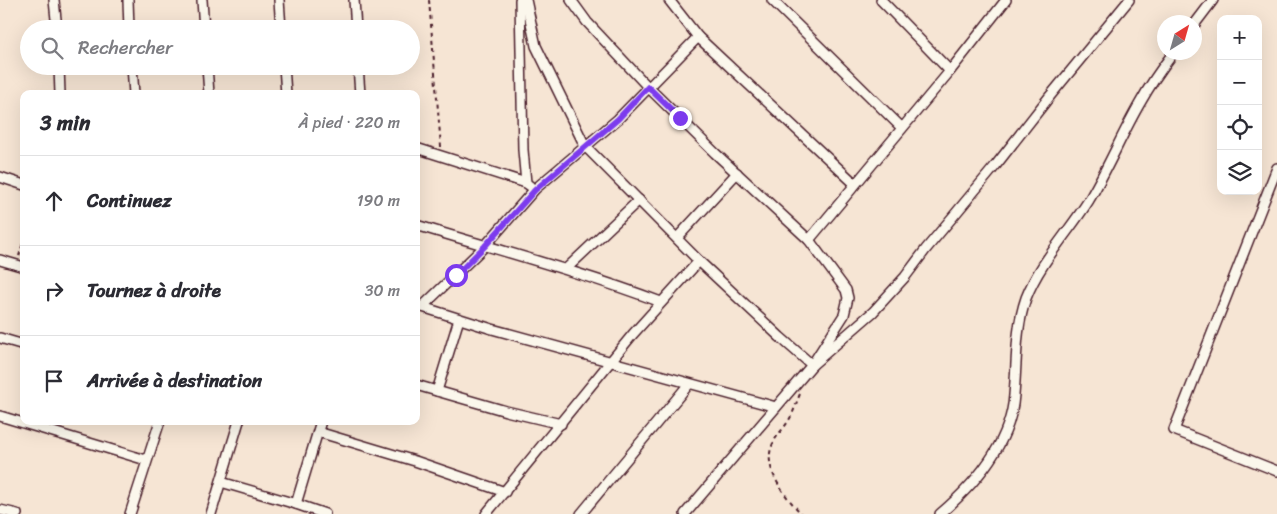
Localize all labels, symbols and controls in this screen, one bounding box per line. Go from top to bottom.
north arrow [1157,15,1202,60]
map controls [1217,15,1262,195]
button: + [1217,15,1262,60]
search box [20,20,420,75]
text: Rechercher [78,31,173,64]
icon: search [38,34,66,62]
button: − [1217,60,1262,105]
text: 3 min [40,104,90,142]
button: locate [1217,105,1262,150]
route end [669,107,692,130]
text: À pied · 220 m [298,108,400,137]
button: layers [1217,150,1262,195]
text: Continuez [87,184,172,217]
text: 190 m [357,186,400,215]
icon: ahead [40,187,68,215]
route start [445,264,468,287]
text: Tournez à droite [87,274,221,307]
text: 30 m [365,276,400,305]
icon: right [40,277,68,305]
text: Arrivée à destination [87,364,262,397]
icon: arrive [40,367,68,395]

